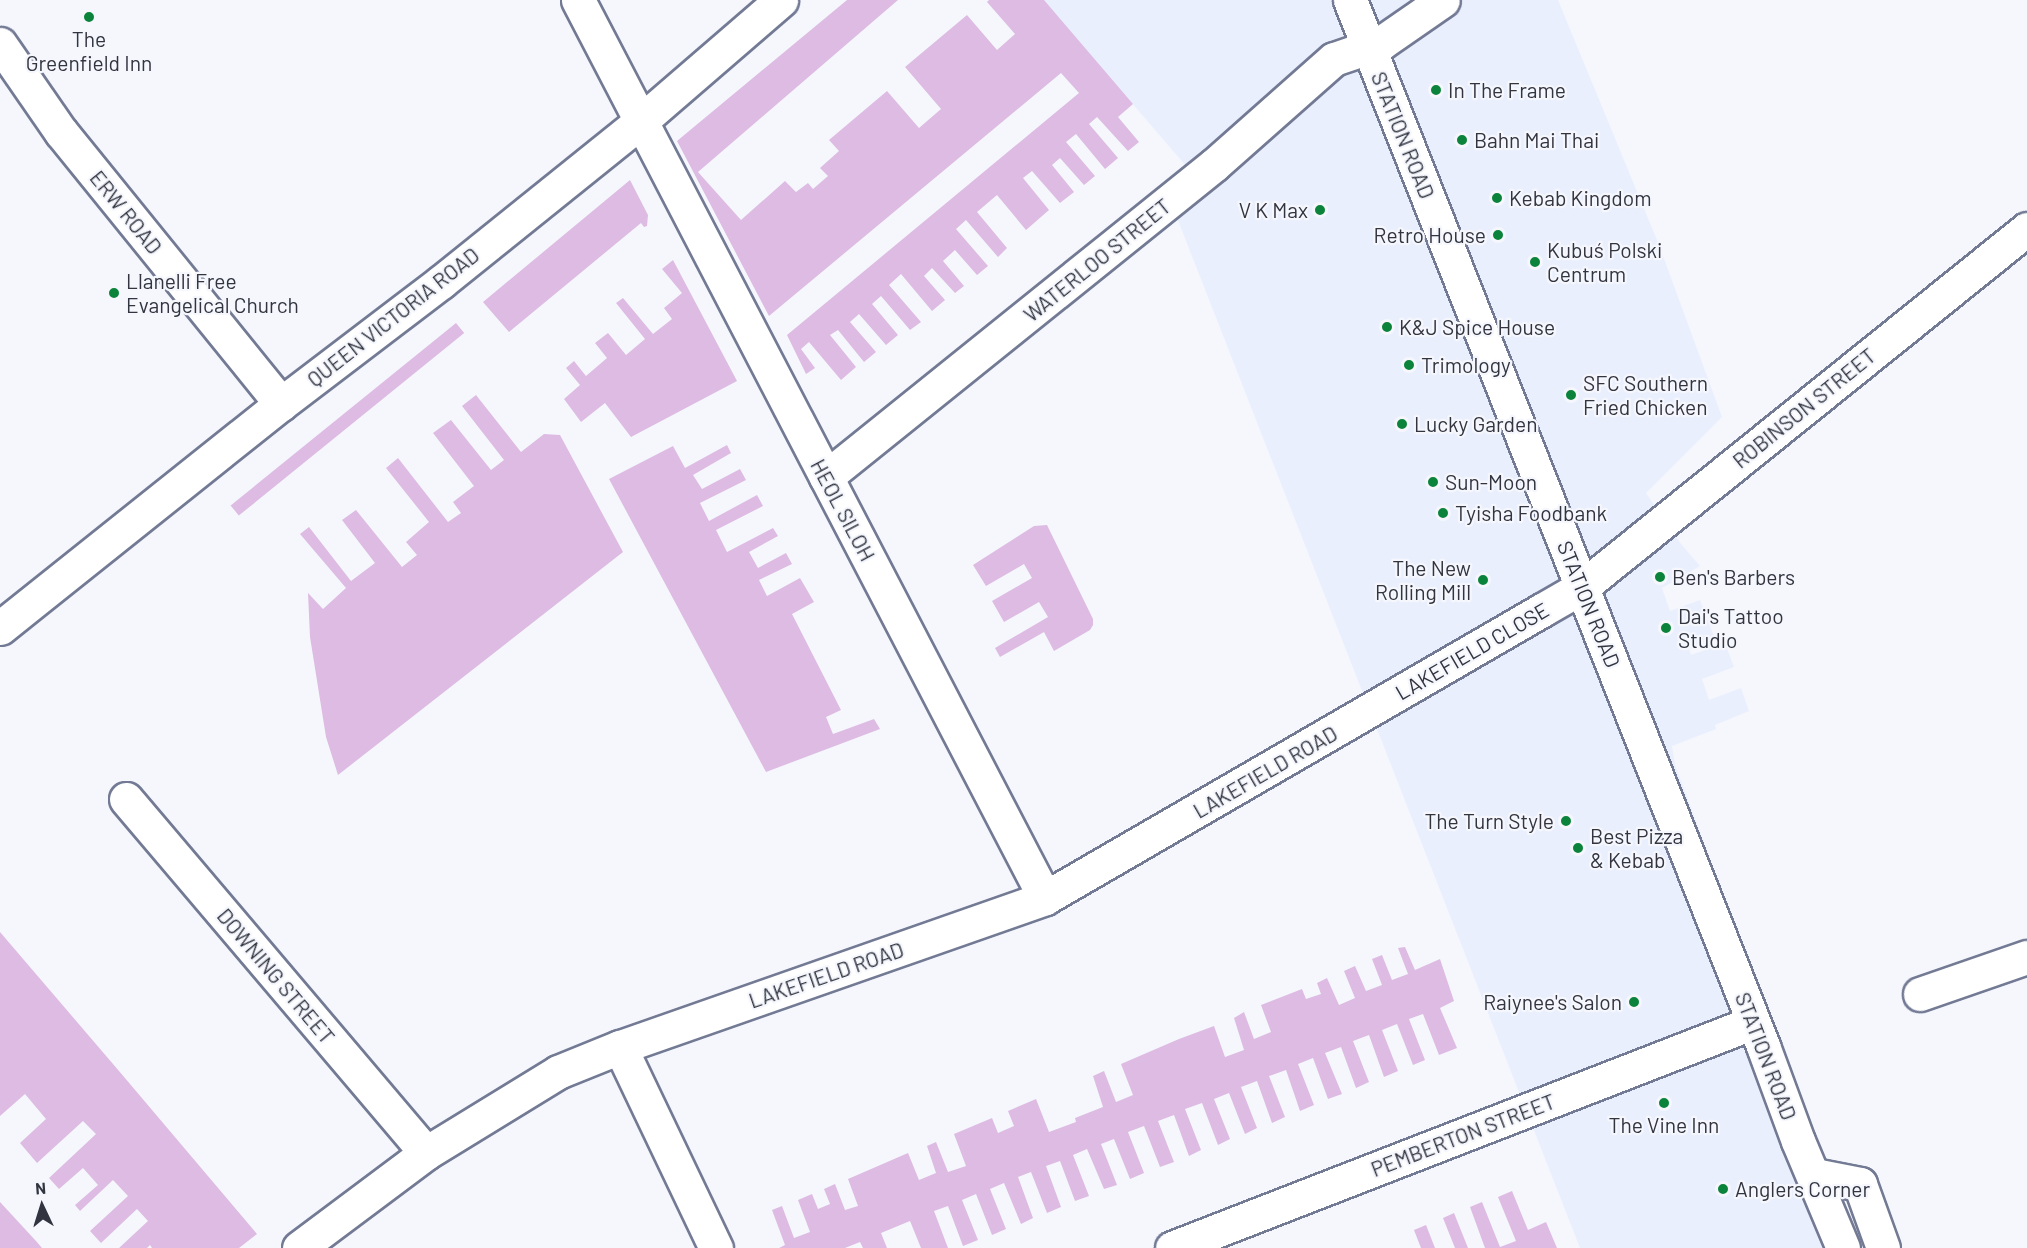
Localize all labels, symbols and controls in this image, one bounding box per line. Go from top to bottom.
marker: The Greenfield Inn [82,10,96,24]
place label: The Greenfield Inn [26,26,152,76]
street label: STATION ROAD [1366,68,1440,202]
place label: In The Frame [1448,77,1566,103]
marker: In The Frame [1429,83,1443,97]
place label: Bahn Mai Thai [1474,127,1599,153]
marker: Bahn Mai Thai [1455,133,1469,147]
street label: ERW ROAD [85,165,167,259]
place label: Kebab Kingdom [1509,185,1652,211]
marker: Kebab Kingdom [1490,191,1504,205]
street label: WATERLOO STREET [1019,193,1175,327]
place label: V K Max [1239,197,1308,223]
marker: V K Max [1313,203,1327,217]
place label: Retro House [1374,222,1486,248]
marker: Retro House [1491,228,1505,242]
place label: Kubuś Polski Centrum [1547,237,1662,287]
street label: QUEEN VICTORIA ROAD [302,242,484,392]
marker: Kubuś Polski Centrum [1528,255,1542,269]
place label: Llanelli Free Evangelical Church [126,268,299,318]
marker: Llanelli Free Evangelical Church [107,286,121,300]
place label: K&J Spice House [1399,314,1555,340]
marker: K&J Spice House [1380,320,1394,334]
street label: ROBINSON STREET [1728,343,1880,473]
place label: Trimology [1421,352,1511,378]
marker: Trimology [1402,358,1416,372]
place label: SFC Southern Fried Chicken [1583,370,1708,420]
marker: SFC Southern Fried Chicken [1564,388,1578,402]
place label: Lucky Garden [1414,411,1537,437]
marker: Lucky Garden [1395,417,1409,431]
street label: HEOL SILOH [806,455,880,565]
place label: Sun-Moon [1445,469,1537,495]
marker: Sun-Moon [1426,475,1440,489]
place label: Tyisha Foodbank [1455,500,1607,526]
marker: Tyisha Foodbank [1436,506,1450,520]
street label: STATION ROAD [1552,537,1626,671]
place label: The New Rolling Mill [1375,555,1471,605]
place label: Ben's Barbers [1672,564,1795,590]
marker: Ben's Barbers [1653,570,1667,584]
marker: The New Rolling Mill [1476,573,1490,587]
street label: LAKEFIELD CLOSE [1391,597,1553,705]
place label: Dai's Tattoo Studio [1678,603,1784,653]
marker: Dai's Tattoo Studio [1659,621,1673,635]
street label: LAKEFIELD ROAD [1189,721,1341,823]
place label: The Turn Style [1424,808,1554,834]
marker: The Turn Style [1559,814,1573,828]
place label: Best Pizza & Kebab [1590,823,1683,873]
marker: Best Pizza & Kebab [1571,841,1585,855]
street label: DOWNING STREET [212,903,340,1049]
street label: LAKEFIELD ROAD [745,937,907,1013]
place label: Raiynee's Salon [1483,989,1622,1015]
street label: STATION ROAD [1730,989,1802,1123]
marker: Raiynee's Salon [1627,995,1641,1009]
street label: PEMBERTON STREET [1367,1088,1559,1182]
marker: The Vine Inn [1657,1096,1671,1110]
place label: The Vine Inn [1609,1112,1719,1138]
north arrow [12,1176,72,1236]
place label: Anglers Corner [1735,1176,1870,1202]
text: N [35,1178,47,1197]
marker: Anglers Corner [1716,1182,1730,1196]

